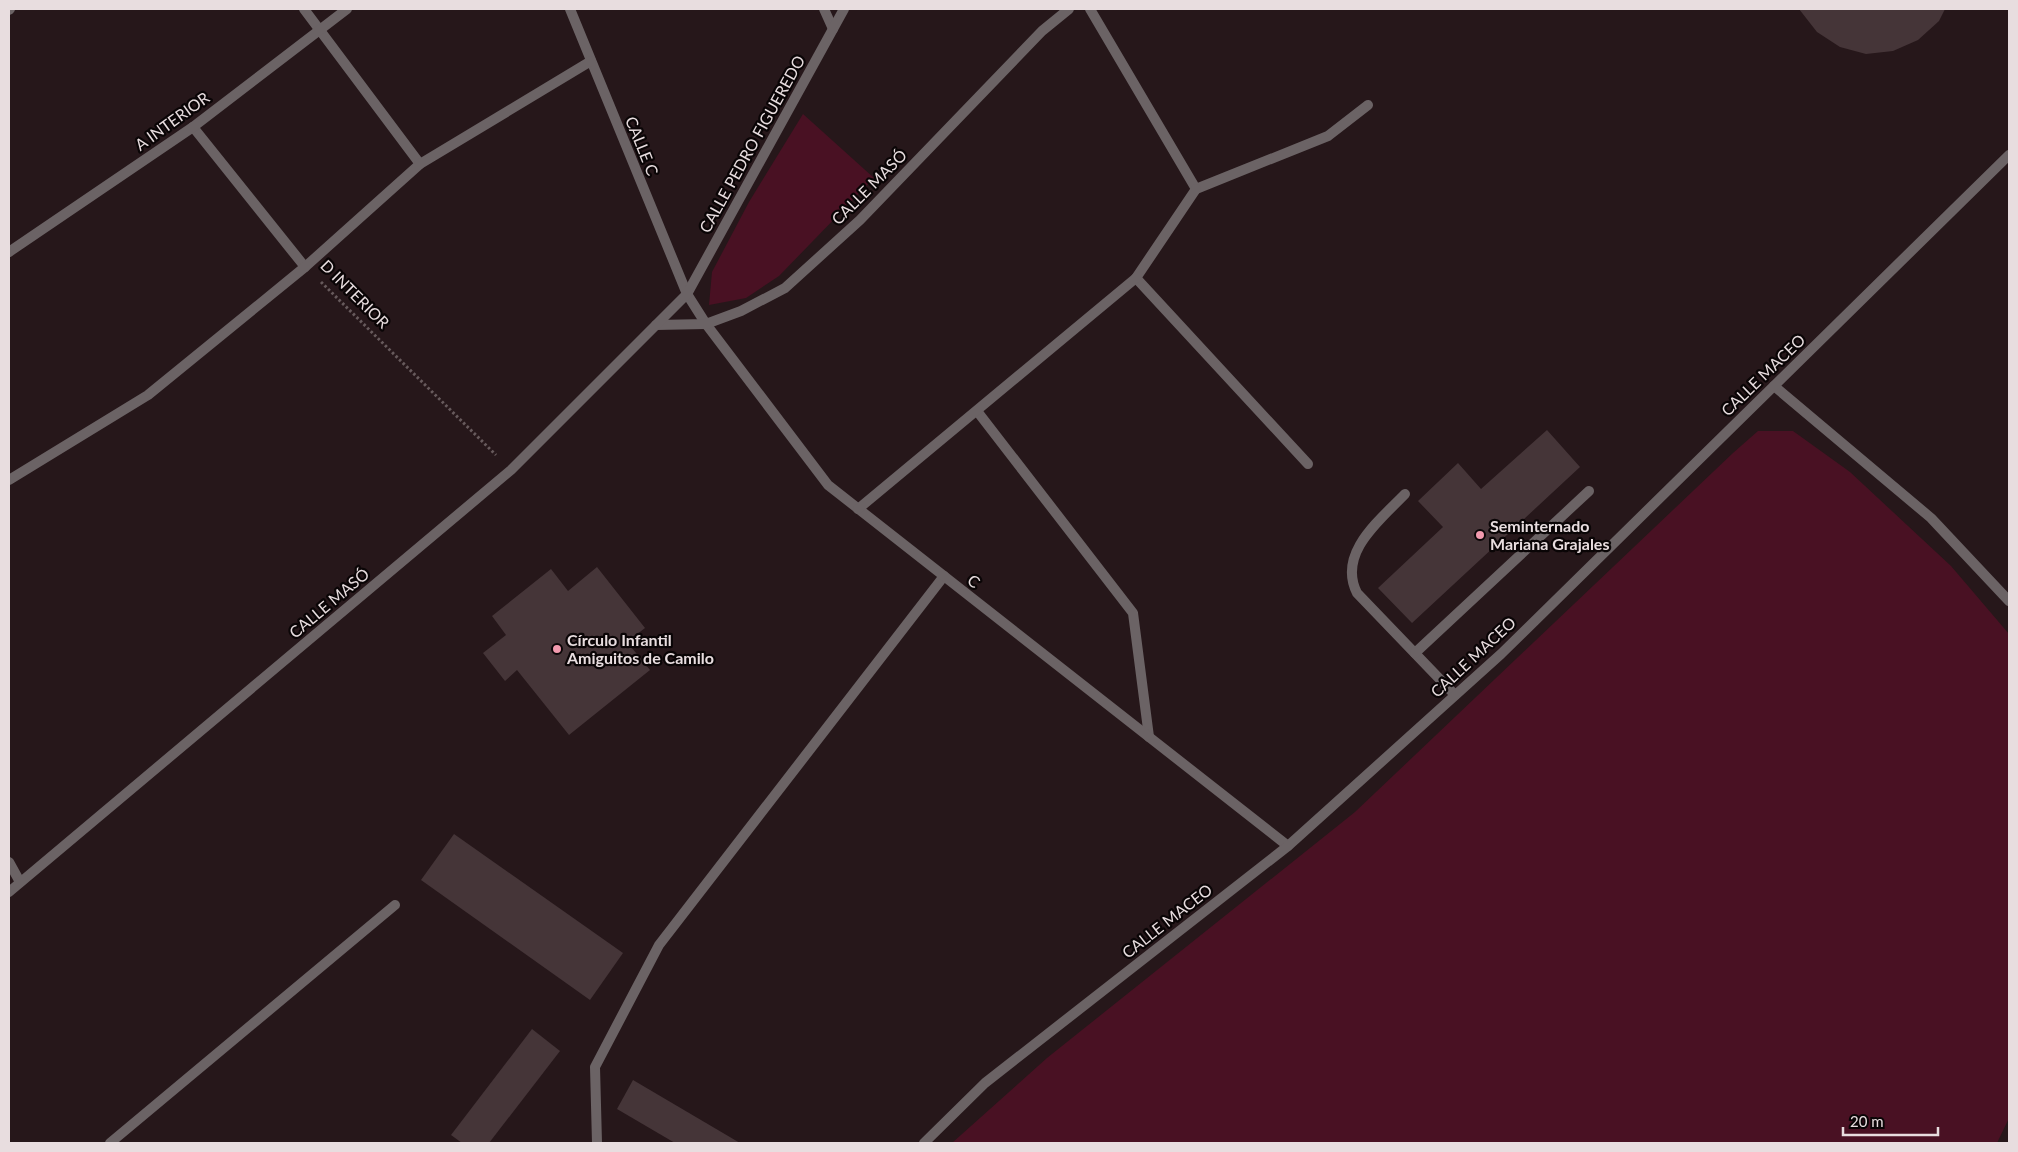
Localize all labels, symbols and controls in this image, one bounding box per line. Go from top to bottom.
street label: CALLE PEDRO FIGUEREDO [695,52,808,236]
street label: A INTERIOR [131,87,213,154]
street label: CALLE C [622,114,663,178]
street label: CALLE MASÓ [827,145,910,228]
street label: D INTERIOR [317,255,394,332]
street label: CALLE MACEO [1717,330,1809,419]
place label: Seminternado Mariana Grajales [1490,516,1609,553]
marker: Seminternado Mariana Grajales [1474,529,1486,541]
street label: CALLE MASÓ [285,564,373,642]
street label: C [964,570,985,592]
street label: CALLE MACEO [1426,612,1519,701]
place label: Círculo Infantil Amiguitos de Camilo [566,630,714,667]
marker: Círculo Infantil Amiguitos de Camilo [551,643,563,655]
street label: CALLE MACEO [1118,879,1216,962]
scale bar [1843,1104,1938,1136]
text: 20 m [1850,1112,1884,1130]

